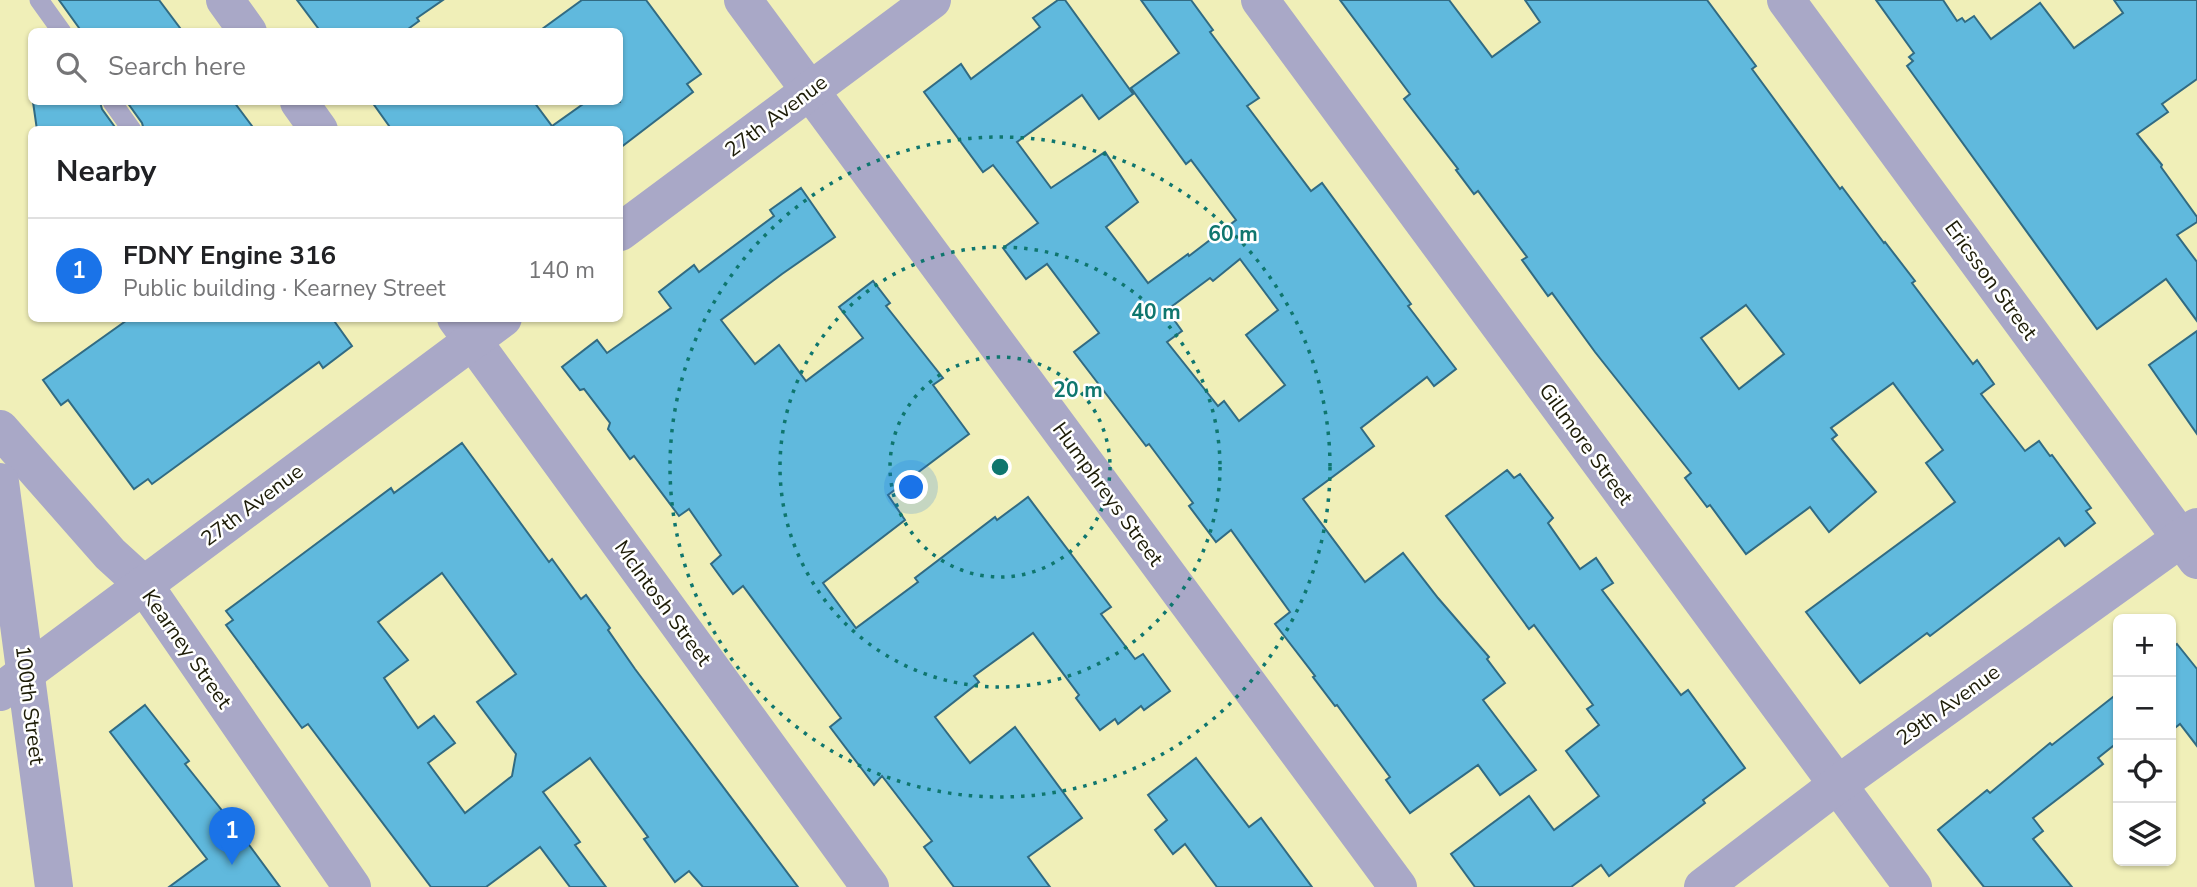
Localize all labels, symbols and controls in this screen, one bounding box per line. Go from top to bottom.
search box [28,28,623,105]
icon: search [52,48,90,86]
text: Search here [108,49,246,84]
street label: 27th Avenue [719,68,833,164]
text: Nearby [56,151,156,192]
street label: Ericsson Street [1938,215,2044,346]
text: 60 m [1208,220,1258,248]
text: FDNY Engine 316 [123,238,336,273]
text: 1 [72,255,86,286]
text: 140 m [528,255,595,286]
text: Public building · Kearney Street [123,273,446,304]
text: 40 m [1131,298,1181,326]
text: 20 m [1053,376,1103,404]
street label: Gillmore Street [1533,378,1640,511]
street label: Humphreys Street [1046,416,1170,572]
centre of rings [988,455,1012,479]
street label: 27th Avenue [195,457,309,553]
your location [894,470,928,504]
street label: McIntosh Street [608,535,718,672]
street label: Kearney Street [136,584,239,715]
map controls [2113,614,2176,866]
button: + [2113,614,2176,677]
street label: 100th Street [9,644,51,767]
street label: 29th Avenue [1891,658,2005,752]
button: − [2113,677,2176,740]
button: locate [2113,740,2176,803]
button: layers [2113,803,2176,866]
pin: 1 [209,807,255,865]

